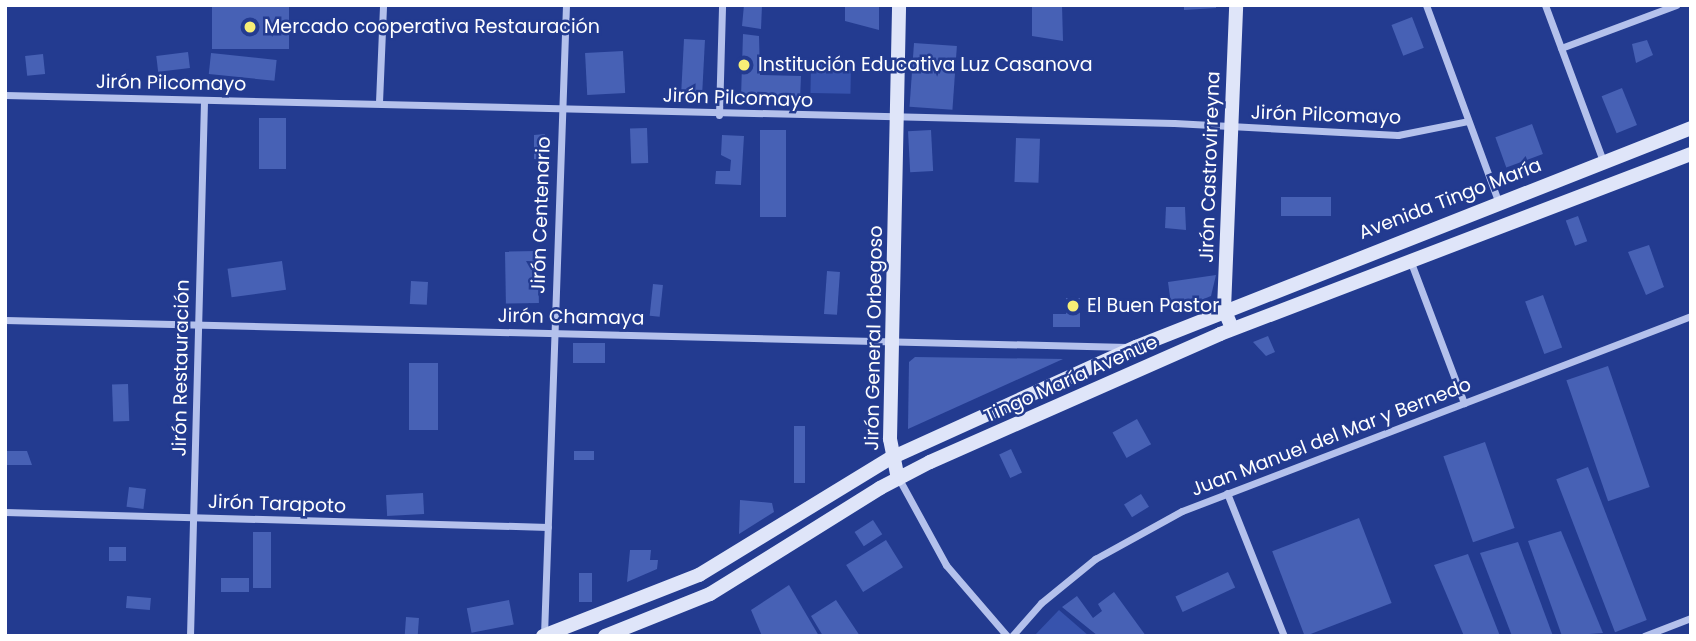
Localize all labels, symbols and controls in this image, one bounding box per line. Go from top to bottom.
place label: Mercado cooperativa Restauración [264,16,600,38]
marker: Mercado cooperativa Restauración [242,19,258,35]
place label: Institución Educativa Luz Casanova [758,54,1092,76]
marker: Institución Educativa Luz Casanova [736,57,752,73]
street label: Jirón Pilcomayo [96,70,246,96]
street label: Jirón Castrovirreyna [1195,71,1225,263]
street label: Jirón Pilcomayo [662,84,814,112]
street label: Jirón Pilcomayo [1250,101,1402,129]
street label: Jirón Centenario [527,136,555,294]
street label: Avenida Tingo María [1355,154,1545,244]
street label: Jirón General Orbegoso [861,225,887,451]
street label: Jirón Restauración [168,279,194,457]
place label: El Buen Pastor [1087,295,1219,317]
marker: El Buen Pastor [1065,298,1081,314]
street label: Jirón Chamaya [497,304,645,330]
street label: Tingo María Avenue [981,330,1161,428]
street label: Juan Manuel del Mar y Bernedo [1188,373,1474,501]
street label: Jirón Tarapoto [207,490,347,518]

